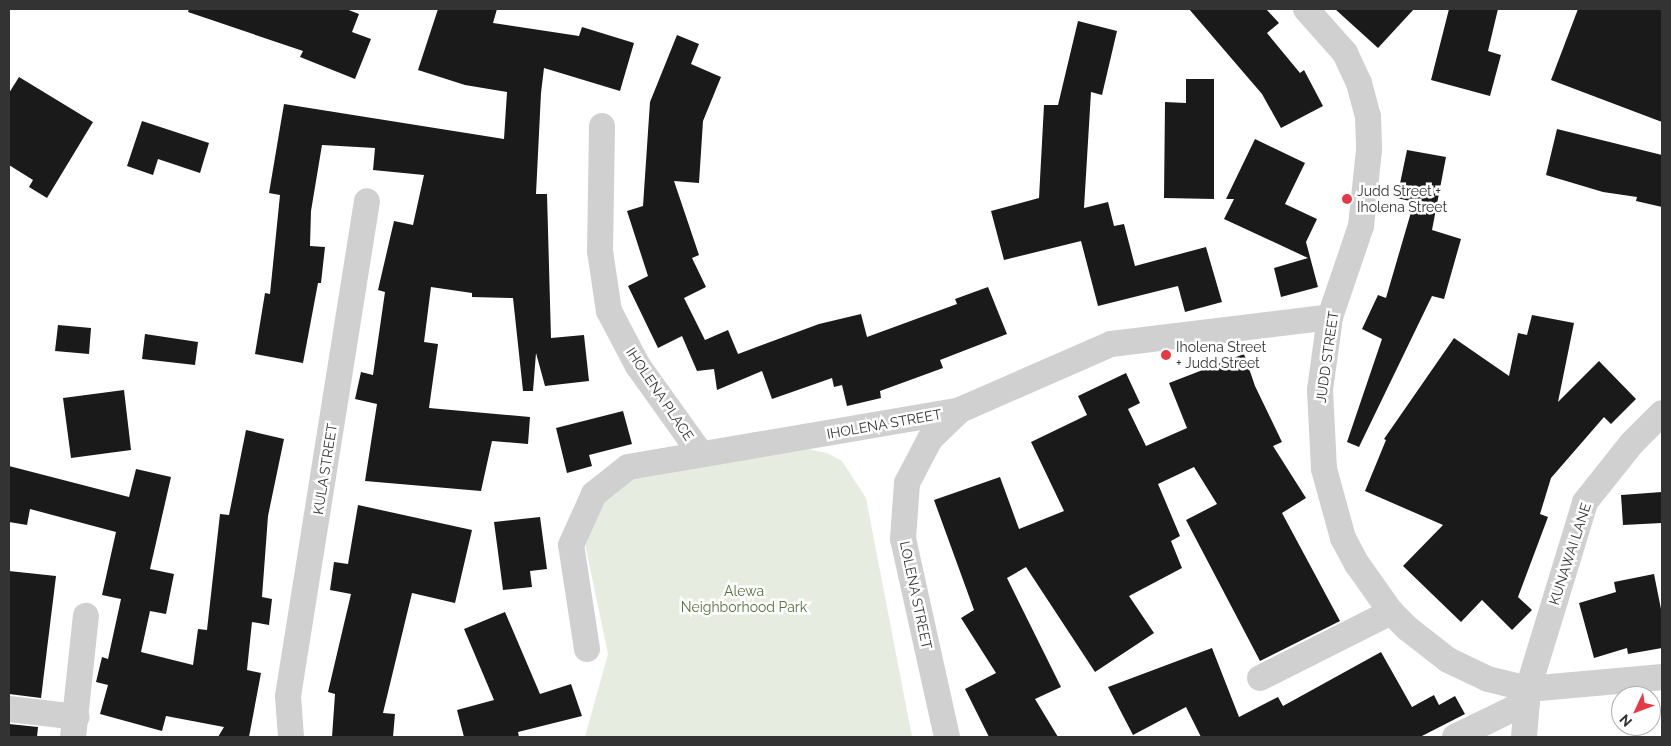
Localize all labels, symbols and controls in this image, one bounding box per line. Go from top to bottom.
place label: Judd Street + Iholena Street [1357,183,1447,216]
marker: Judd Street + Iholena Street [1341,193,1353,205]
street label: JUDD STREET [1312,310,1342,404]
place label: Iholena Street + Judd Street [1176,339,1266,372]
street label: IHOLENA PLACE [623,344,697,444]
marker: Iholena Street + Judd Street [1160,349,1172,361]
street label: IHOLENA STREET [825,406,943,442]
street label: KULA STREET [309,422,341,516]
street label: KUNAWAI LANE [1546,501,1594,607]
street label: LOLENA STREET [896,539,936,651]
park label: Alewa Neighborhood Park [681,583,807,616]
north arrow [1611,686,1661,736]
text: N [1616,711,1635,730]

